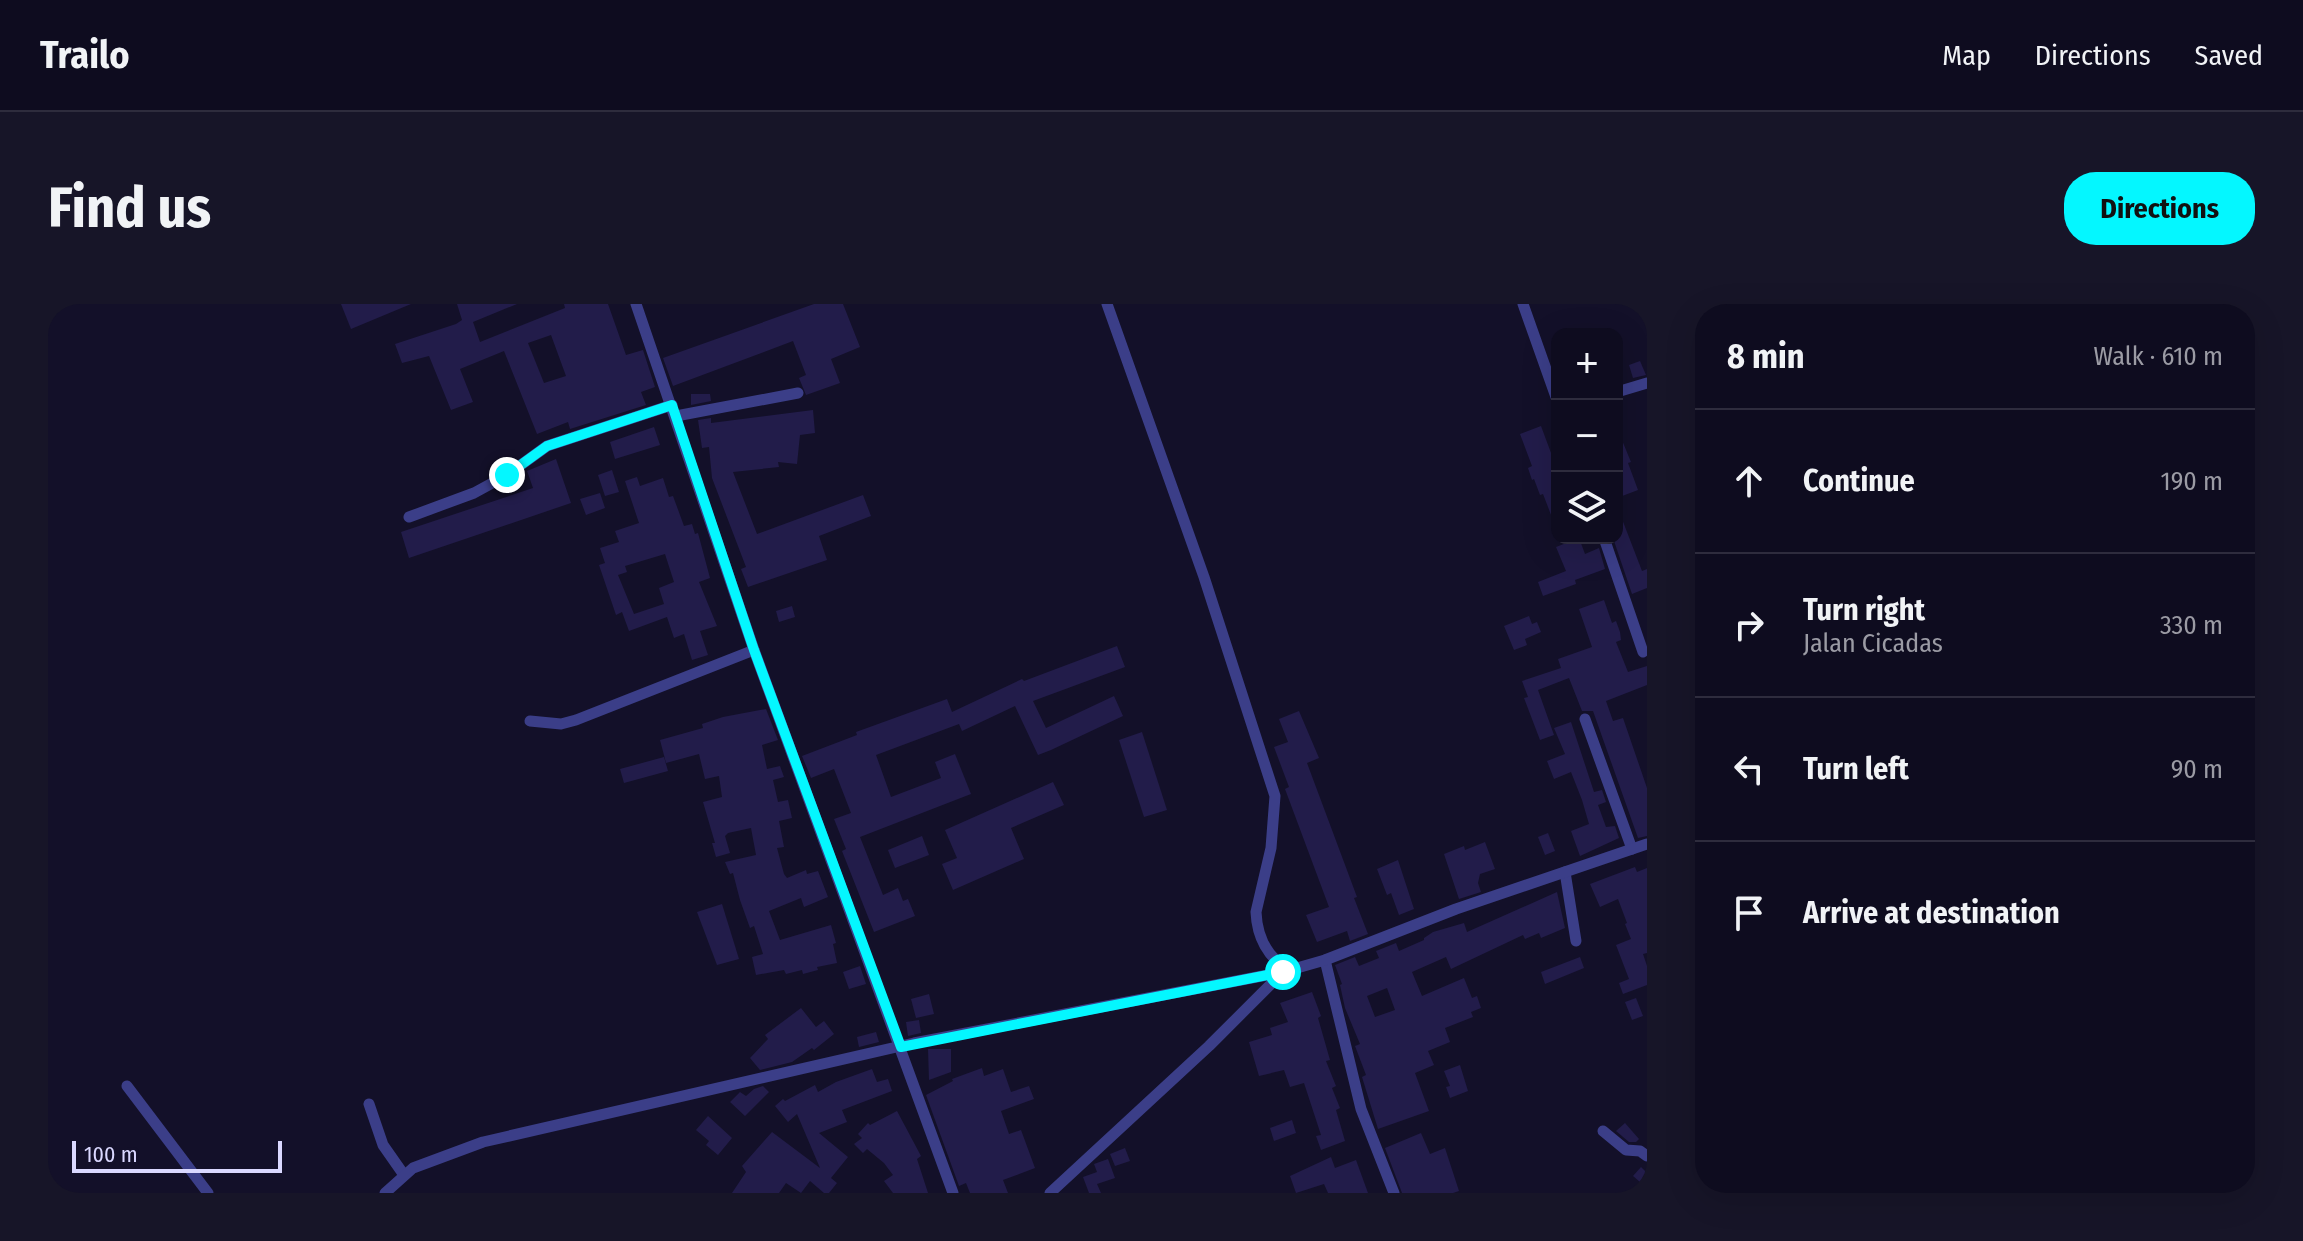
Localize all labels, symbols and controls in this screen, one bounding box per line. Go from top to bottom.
text: Trailo [40,32,130,78]
text: Map [1942,39,1991,72]
text: Directions [2035,39,2151,72]
text: Saved [2195,39,2263,72]
button: Directions [2064,172,2255,245]
text: Find us [48,175,211,242]
map controls [1551,328,1623,544]
button: + [1551,328,1623,400]
text: 8 min [1727,336,1805,377]
text: Walk · 610 m [2094,341,2223,372]
button: − [1551,400,1623,472]
route end [489,457,525,493]
icon: ahead [1727,459,1771,503]
text: Continue [1803,463,1915,499]
text: 190 m [2161,466,2223,497]
button: layers [1551,472,1623,544]
text: Turn right [1803,592,1925,628]
icon: right [1727,603,1771,647]
text: 330 m [2160,610,2223,641]
text: Jalan Cicadas [1803,628,1943,659]
icon: left [1727,747,1771,791]
text: Turn left [1803,751,1909,787]
text: 90 m [2171,754,2223,785]
icon: arrive [1727,891,1771,935]
text: Arrive at destination [1803,895,2060,931]
route start [1265,954,1301,990]
scale bar [72,1137,282,1173]
text: 100 m [84,1141,138,1168]

